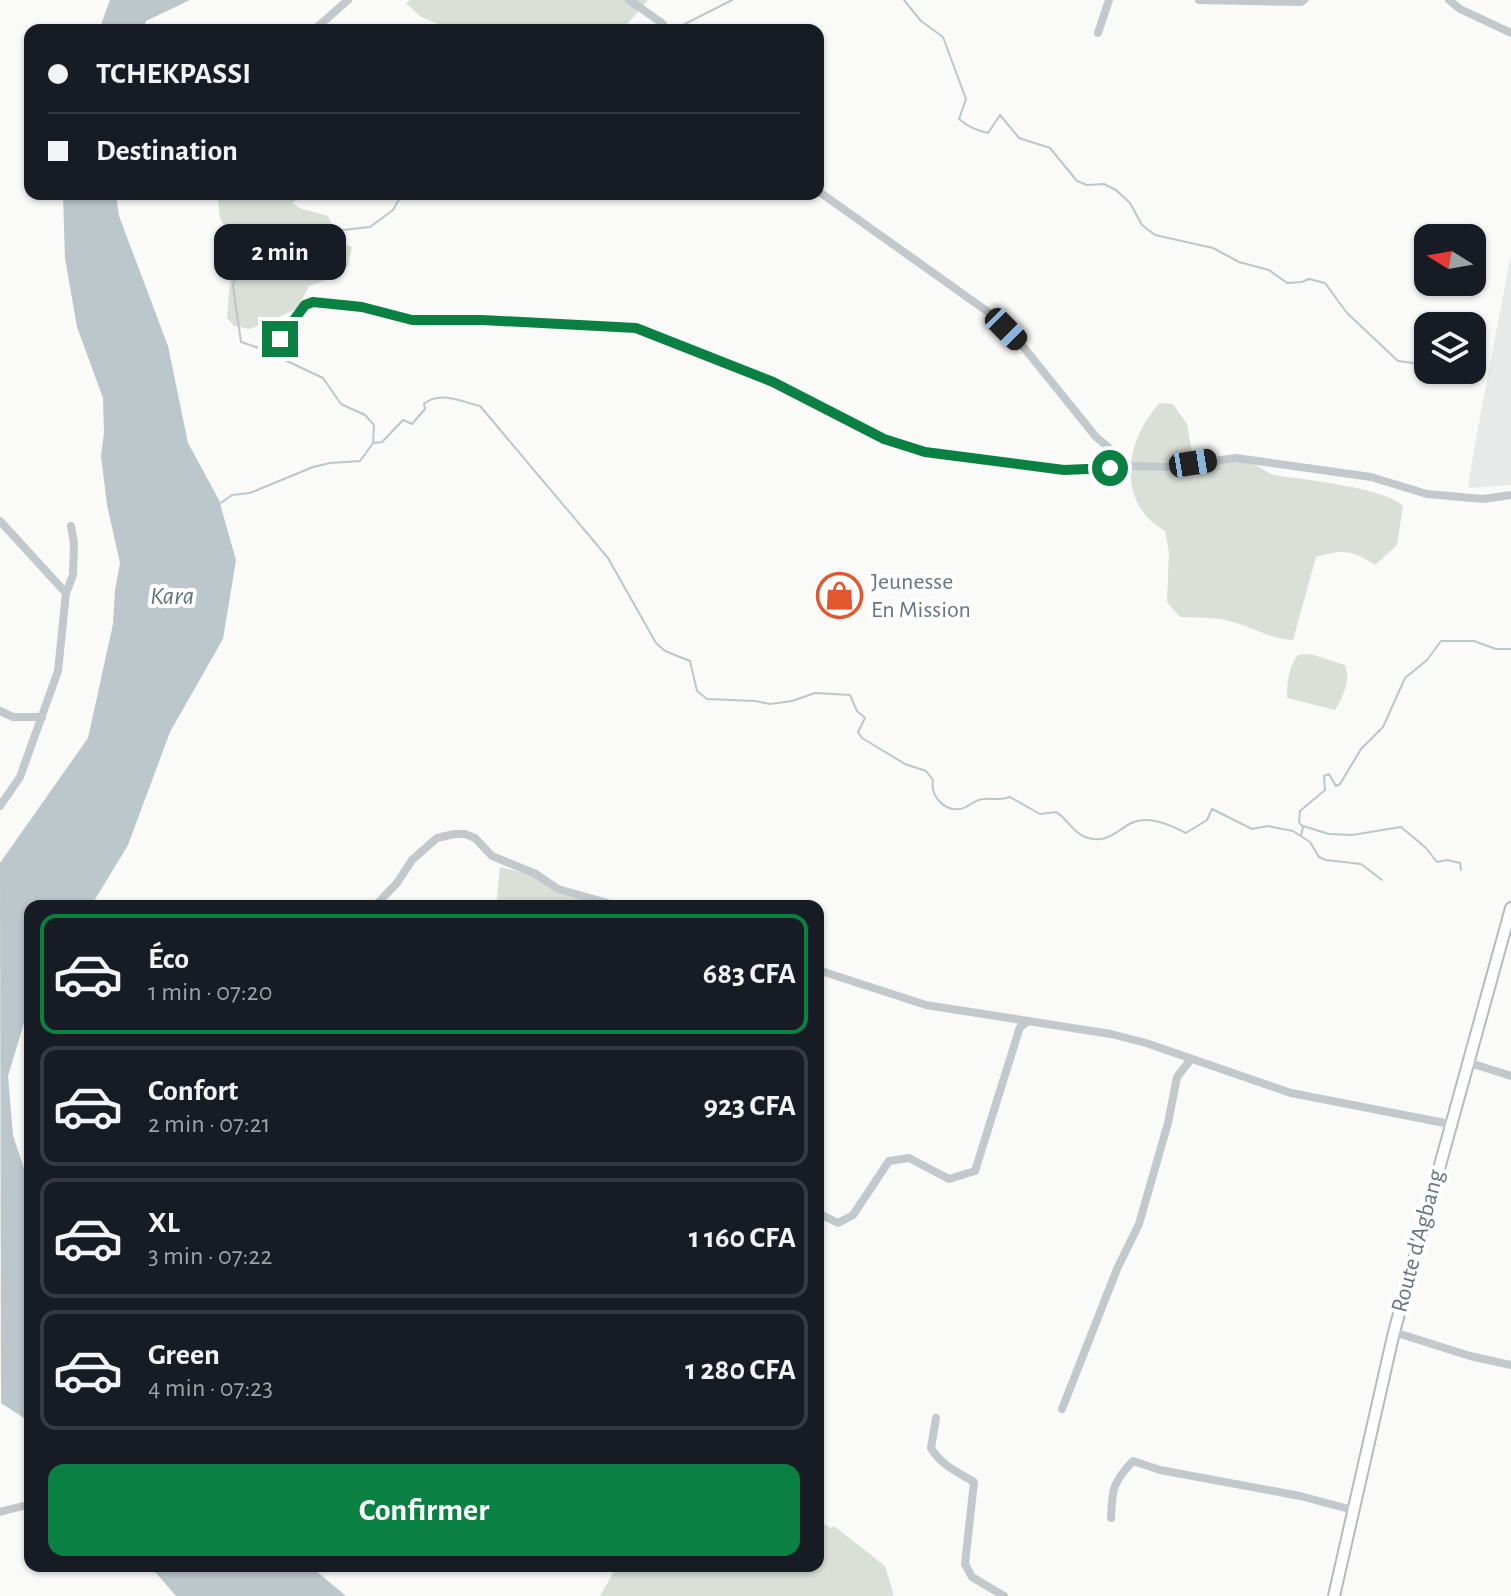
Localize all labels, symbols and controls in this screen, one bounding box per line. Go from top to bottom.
text: TCHEKPASSI [96,59,251,89]
text: Destination [96,136,238,166]
callout: 2 min [214,223,346,279]
north arrow [1414,224,1486,296]
map controls [1414,224,1486,384]
text: 2 min [251,239,309,265]
car [981,304,1031,354]
button: layers [1414,312,1486,384]
route end [262,321,298,357]
car [1167,447,1219,479]
route start [1092,450,1128,486]
place label: Jeunesse En Mission [871,570,971,622]
shop icon: Jeunesse En Mission [816,572,864,620]
water label: Kara [150,583,194,609]
icon: car [52,938,124,1010]
text: Éco [148,944,189,974]
text: 683 CFA [703,959,796,989]
text: 1 min · 07:20 [148,979,272,1005]
icon: car [52,1070,124,1142]
text: Confort [148,1076,238,1106]
text: 923 CFA [703,1091,796,1121]
text: 2 min · 07:21 [148,1111,270,1137]
street label: Route d'Agbang [1387,1167,1449,1315]
icon: car [52,1202,124,1274]
text: XL [148,1208,180,1238]
text: 1 160 CFA [689,1223,796,1253]
text: 3 min · 07:22 [148,1243,272,1269]
icon: car [52,1334,124,1406]
text: Green [148,1340,220,1370]
text: 1 280 CFA [685,1355,796,1385]
text: 4 min · 07:23 [148,1375,273,1401]
button: Confirmer [48,1464,800,1556]

